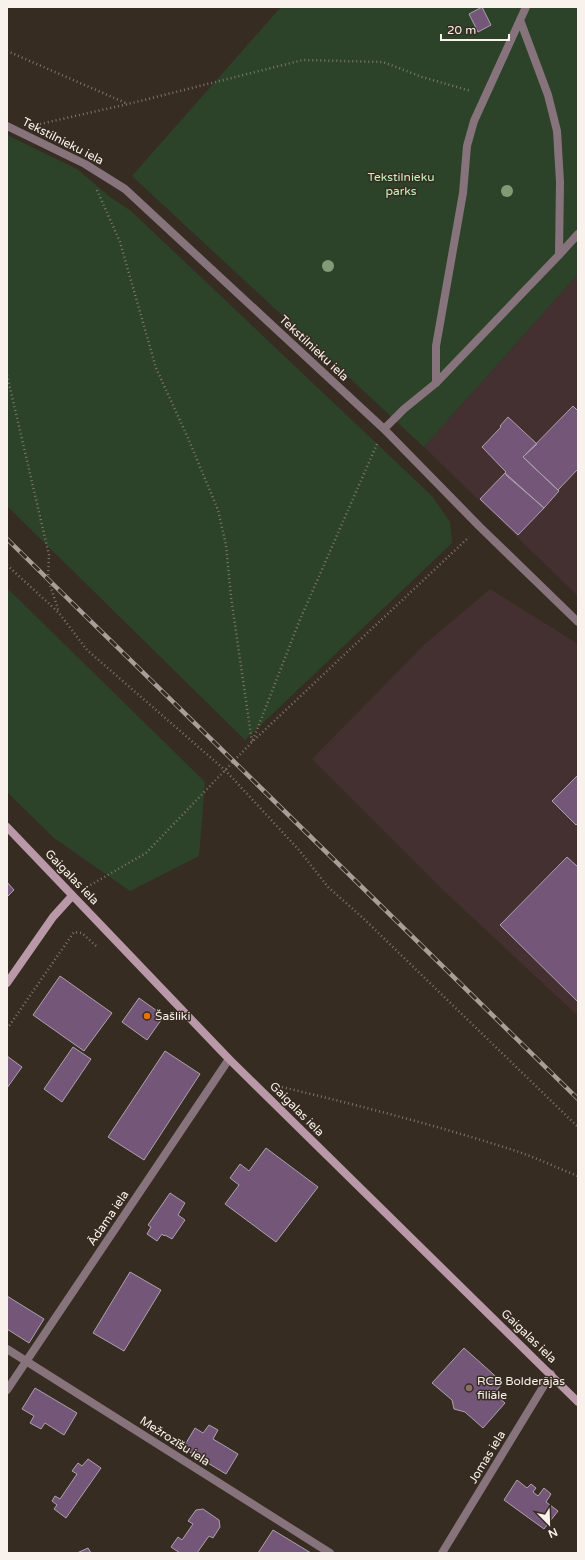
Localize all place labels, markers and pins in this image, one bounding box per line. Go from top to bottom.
place label: Šašliki [155,1009,190,1023]
marker: Šašliki [142,1011,152,1021]
place label: RCB Bolderājas filiāle [477,1374,565,1402]
marker: RCB Bolderājas filiāle [464,1383,474,1393]

